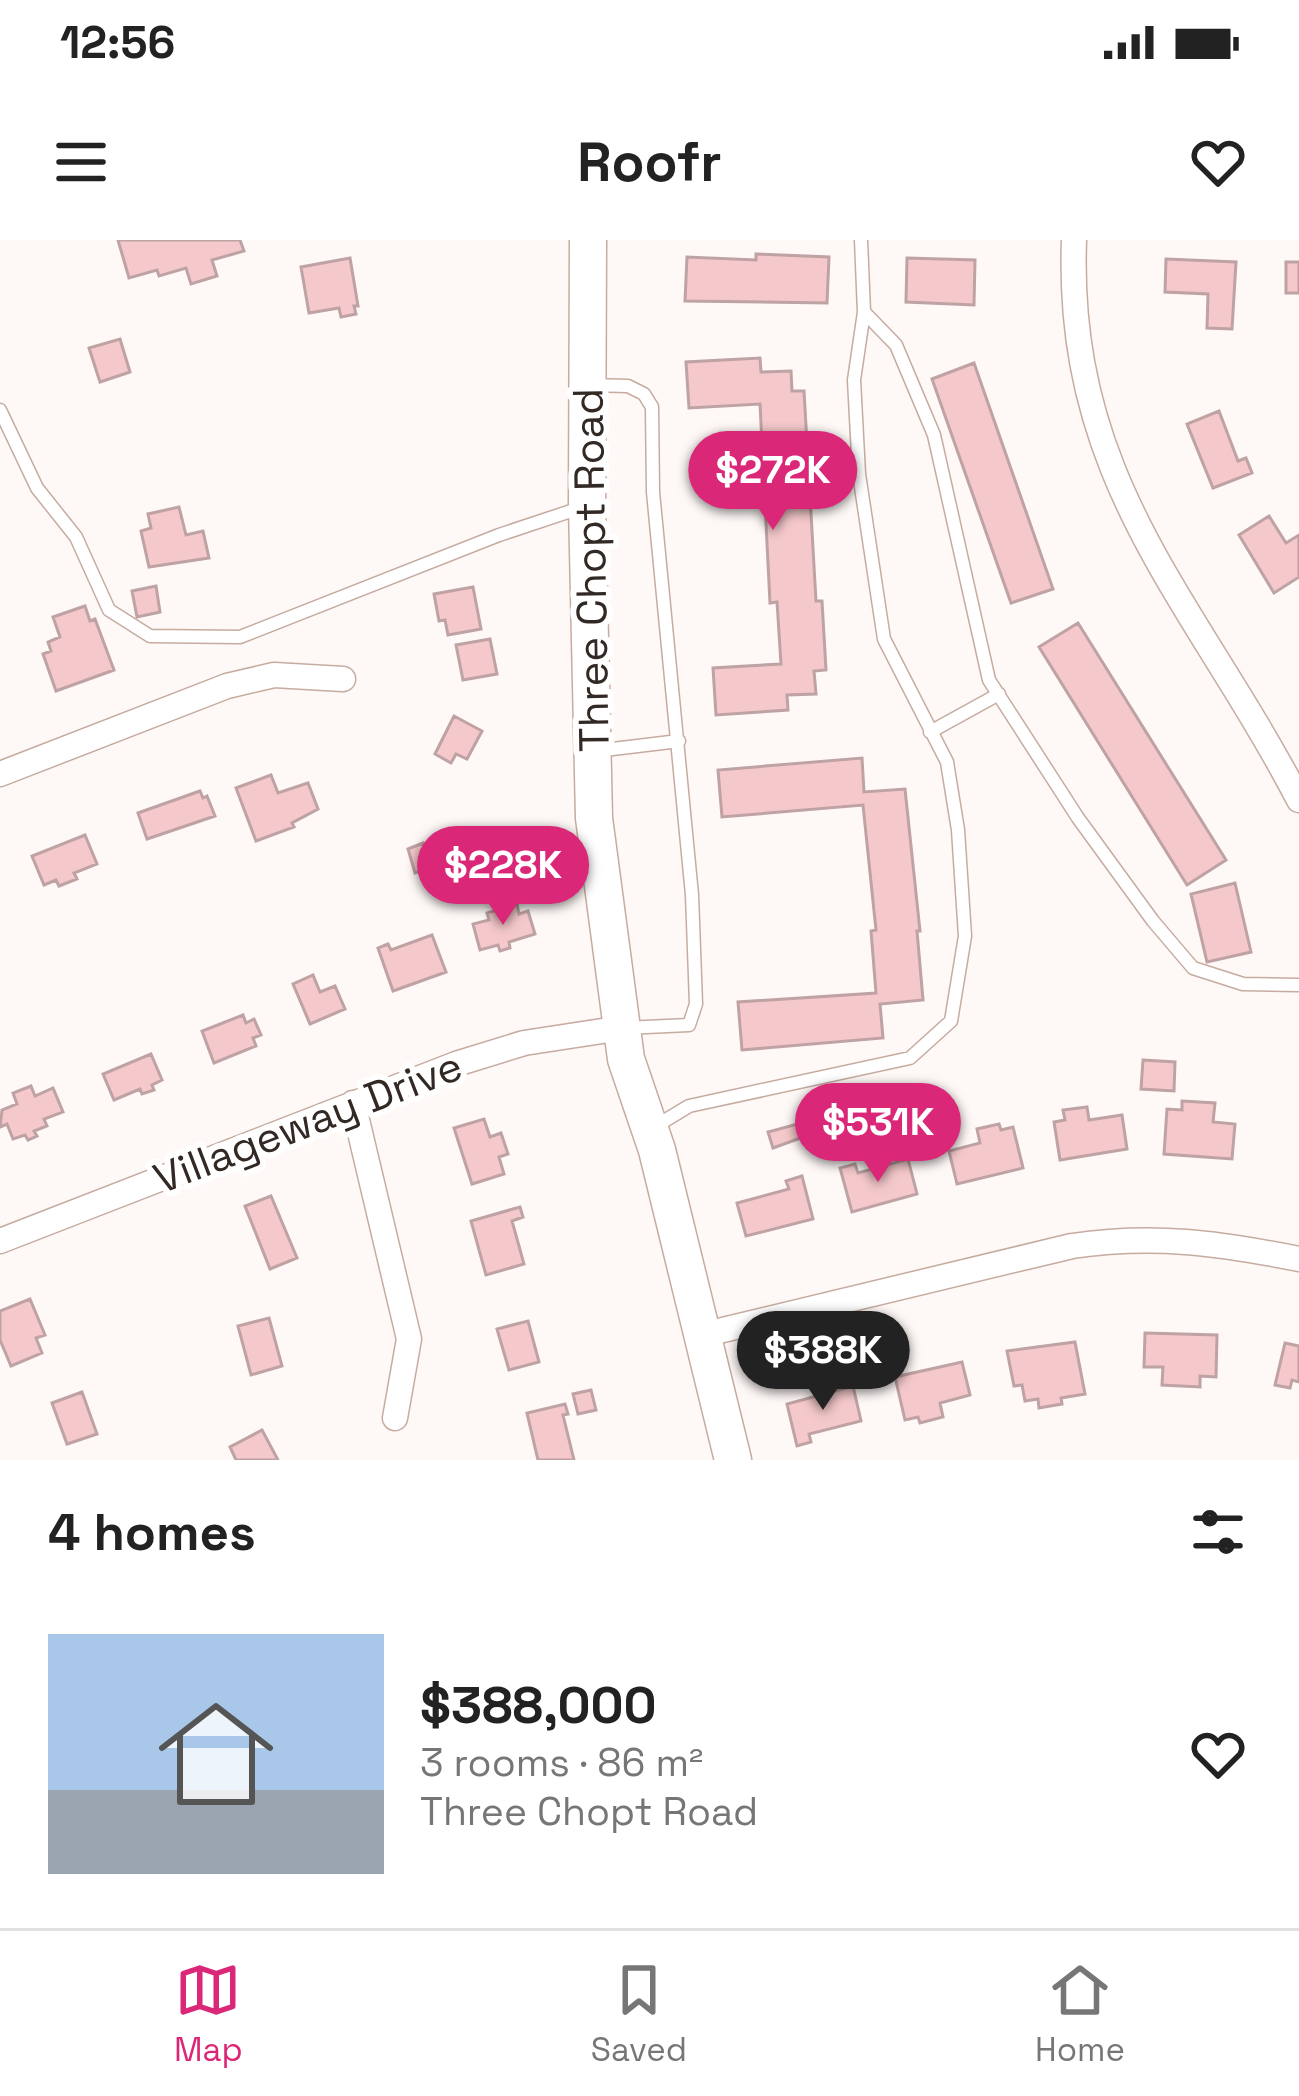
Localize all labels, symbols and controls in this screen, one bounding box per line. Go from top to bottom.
text: 12:56 [60,14,175,71]
text: Roofr [577,128,722,197]
icon: menu [48,129,114,195]
icon: heart [1185,129,1251,195]
street label: Three Chopt Road [561,387,621,753]
pin: $272K [689,431,857,533]
text: $272K [715,445,831,494]
pin: $228K [419,826,587,928]
text: $228K [444,840,562,889]
street label: Villageway Drive [146,1039,470,1205]
pin: $531K [794,1083,962,1185]
text: $531K [822,1097,934,1146]
pin: $388K [739,1311,907,1413]
text: $388K [764,1325,882,1374]
icon: filters [1185,1499,1251,1565]
text: 4 homes [48,1500,256,1565]
text: $388,000 [420,1673,657,1738]
icon: home [144,1682,288,1826]
icon: heart [1185,1721,1251,1787]
text: 3 rooms · 86 m² [420,1738,703,1787]
text: Three Chopt Road [420,1787,758,1836]
tab: Map [174,1957,243,2071]
tab: Saved [591,1957,687,2071]
tab: Home [1035,1957,1125,2071]

